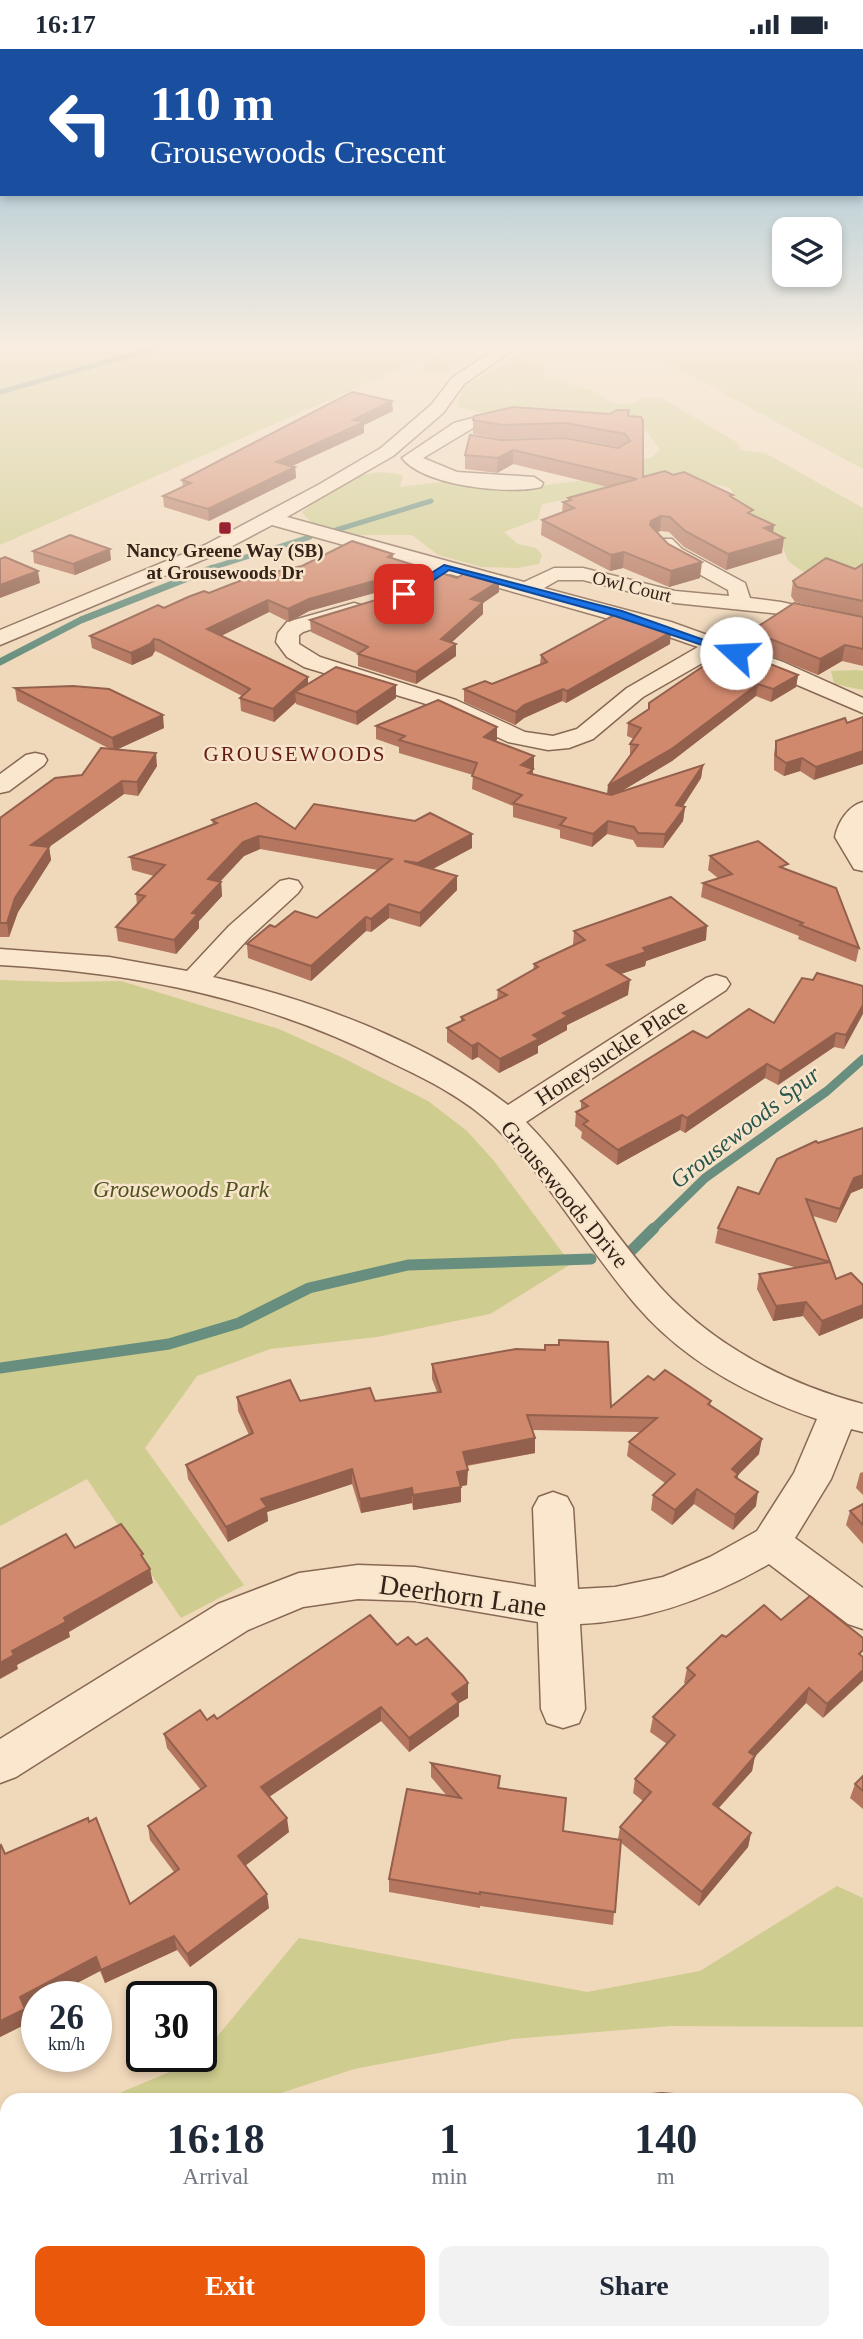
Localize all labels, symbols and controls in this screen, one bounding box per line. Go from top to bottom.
text: 16:17 [35,10,96,39]
text: 110 m [150,76,274,131]
icon: left [35,77,126,168]
text: Grousewoods Crescent [150,134,446,170]
map controls [772,217,842,287]
button: layers [772,217,842,287]
marker: Nancy Greene Way (SB) at Grousewoods Dr [217,520,233,536]
place label: Nancy Greene Way (SB) at Grousewoods Dr [126,540,324,583]
pin [374,564,434,624]
street label: Owl Court [590,567,674,607]
icon: arrive [385,575,423,613]
position arrow [699,616,773,690]
district label: GROUSEWOODS [203,742,387,766]
street label: Honeysuckle Place [531,994,692,1111]
water label: Grousewoods Spur [665,1060,825,1193]
street label: Grousewoods Drive [496,1116,634,1273]
park label: Grousewoods Park [93,1177,270,1202]
street label: Deerhorn Lane [377,1568,549,1623]
speed limit sign: 30 [126,1981,217,2072]
text: 26 [49,1998,84,2037]
text: km/h [48,2034,85,2054]
text: 16:18 [167,2116,265,2162]
text: 1 [439,2116,460,2162]
text: 140 [634,2116,697,2162]
text: Arrival [183,2164,249,2189]
text: min [432,2164,467,2189]
text: m [657,2164,675,2189]
button: Exit [35,2246,425,2326]
button: Share [439,2246,829,2326]

